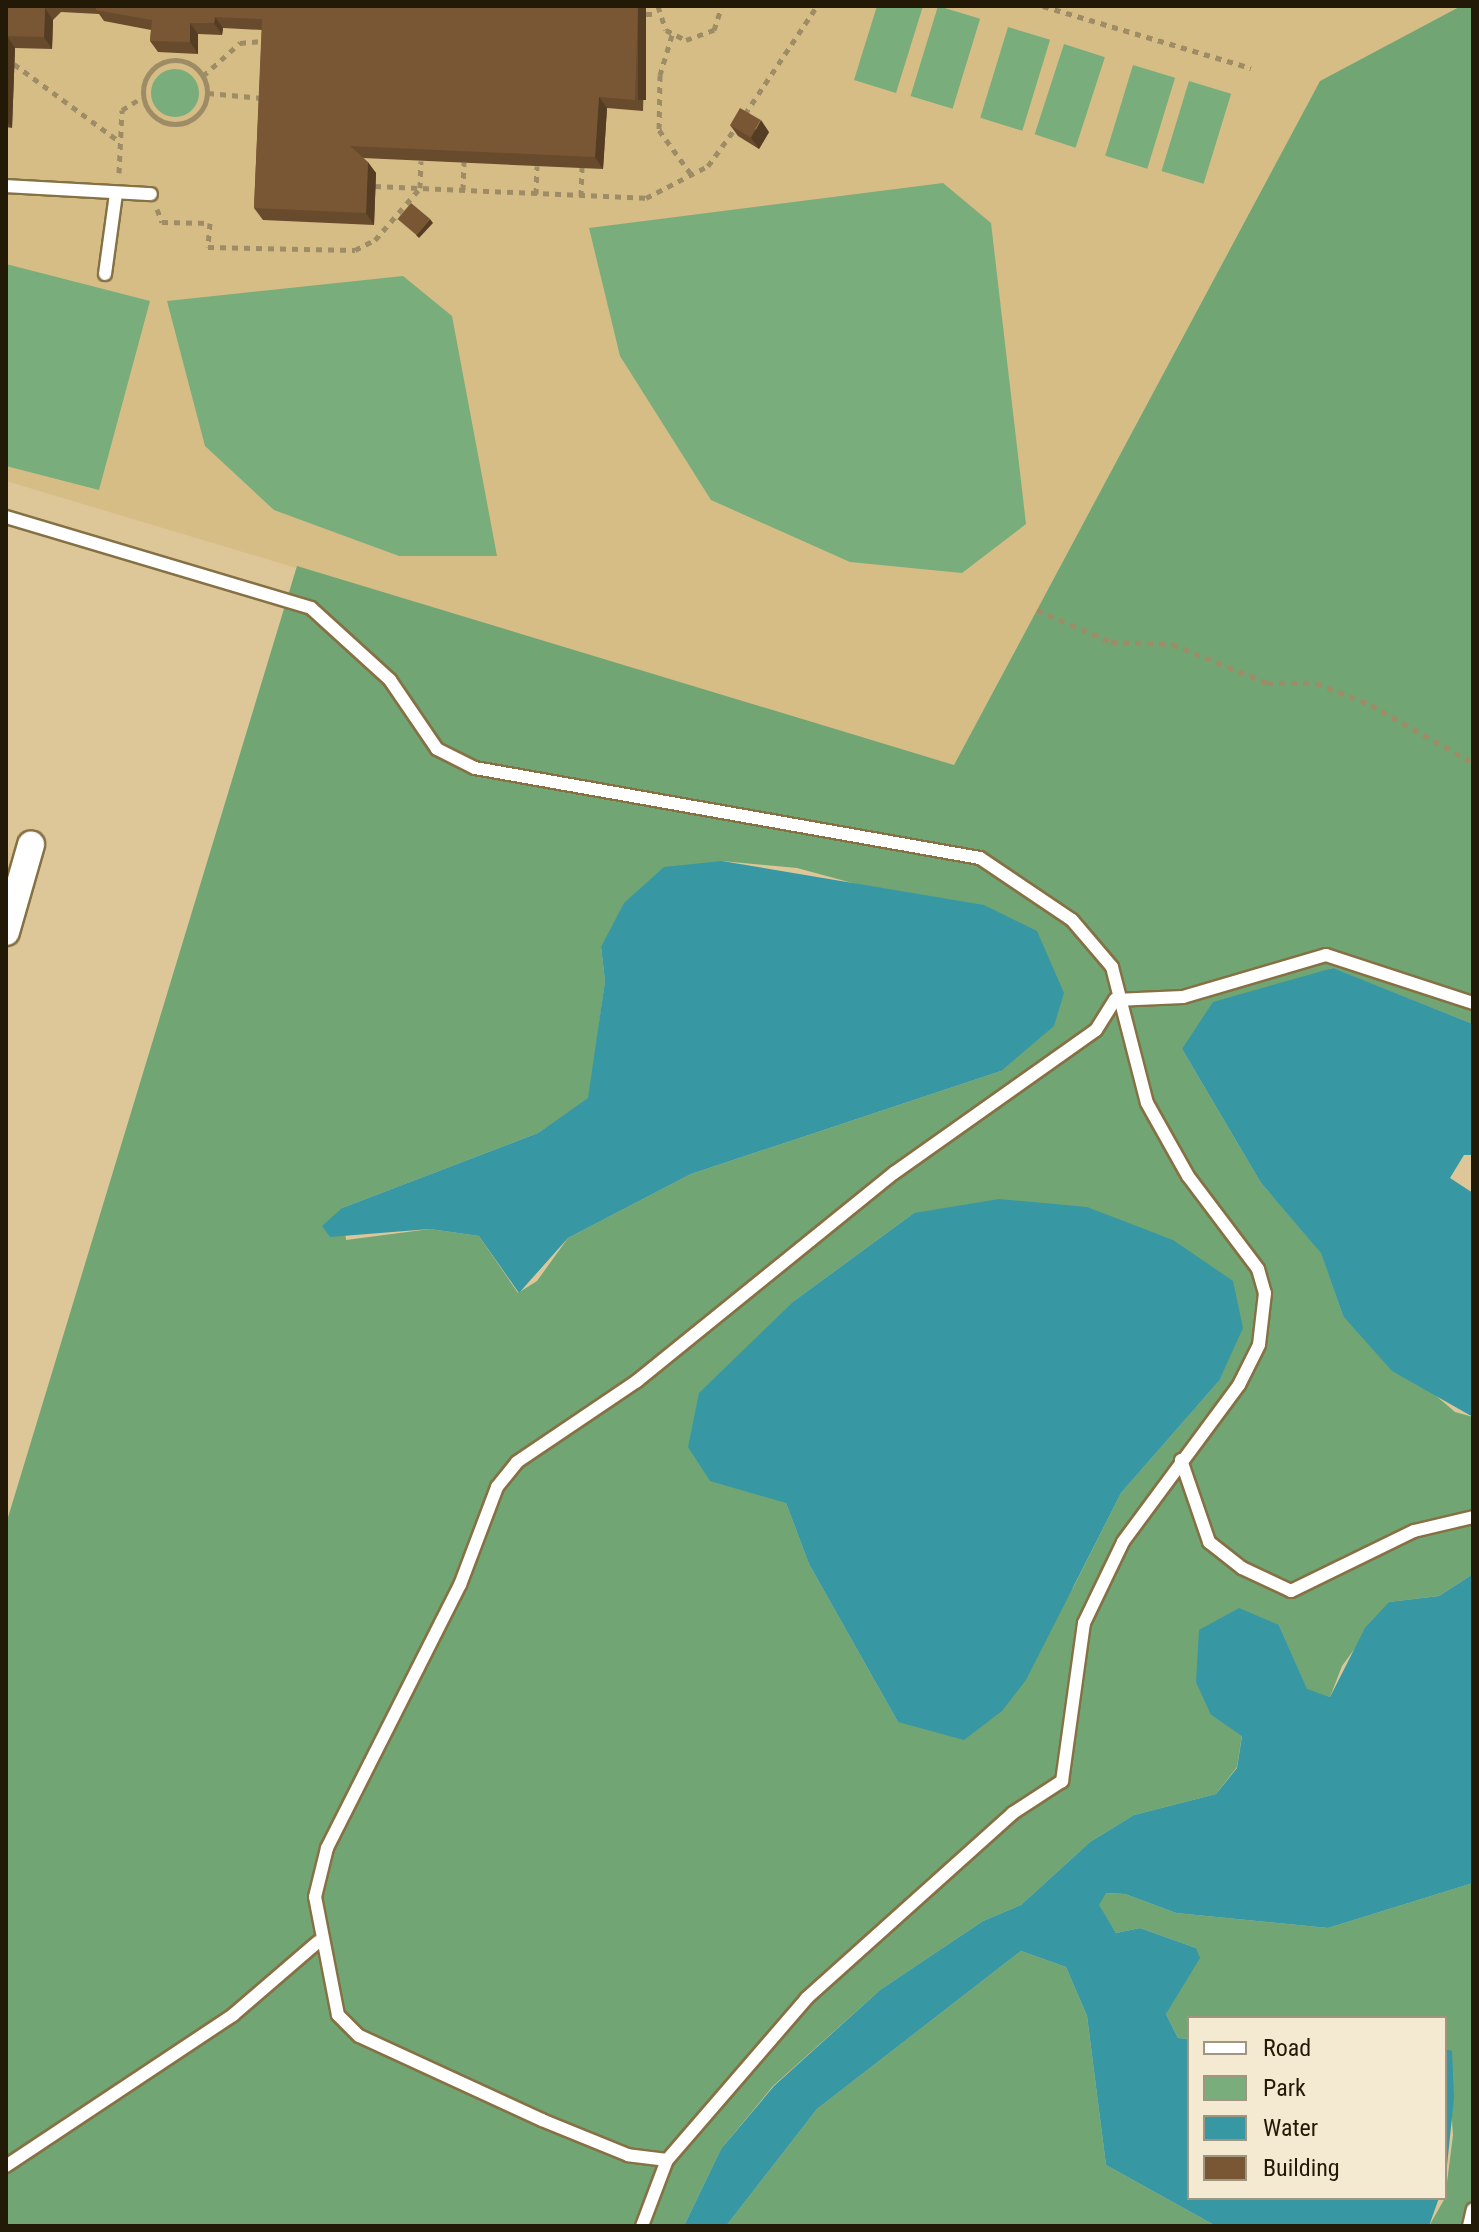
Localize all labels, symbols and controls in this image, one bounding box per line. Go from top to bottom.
legend [1187,2016,1447,2200]
text: Road [1263,2034,1311,2062]
text: Park [1263,2074,1306,2102]
text: Water [1263,2114,1318,2142]
text: Building [1263,2154,1340,2182]

